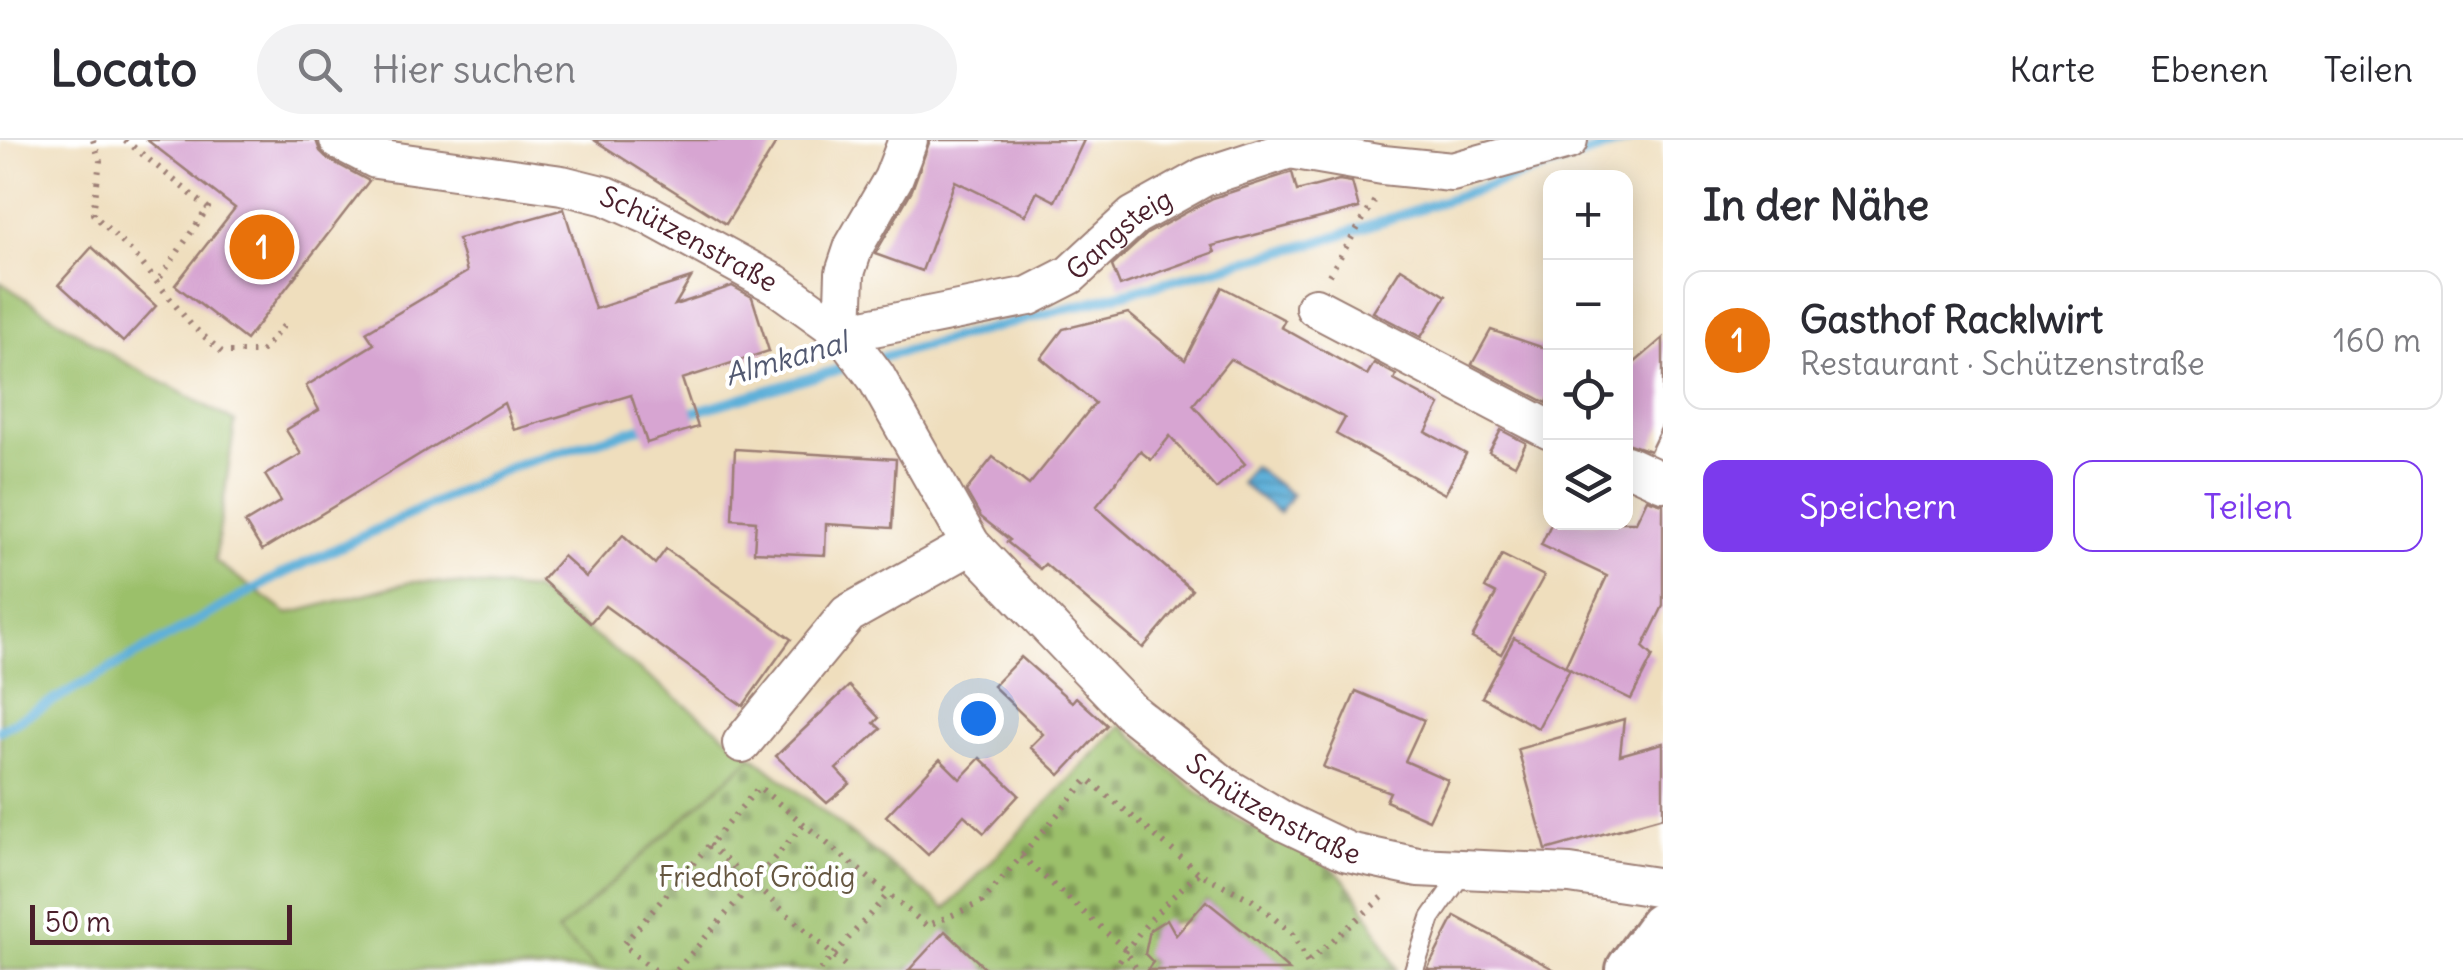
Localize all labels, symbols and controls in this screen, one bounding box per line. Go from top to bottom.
search box [257,24,957,114]
text: Locato [50,39,197,99]
icon: search [292,42,347,97]
text: Hier suchen [372,46,576,93]
text: Karte [2009,47,2095,91]
text: Ebenen [2150,47,2268,91]
text: Teilen [2323,47,2413,91]
map controls [1543,170,1633,530]
button: + [1543,170,1633,260]
street label: Schützenstraße [595,178,784,300]
text: In der Nähe [1703,179,1929,231]
street label: Gangsteig [1058,180,1178,288]
pin: 1 [230,210,294,284]
button: − [1543,260,1633,350]
text: Gasthof Racklwirt [1800,296,2103,343]
text: 1 [1731,320,1744,361]
text: 160 m [2333,320,2421,361]
water label: Almkanal [720,321,856,394]
text: Restaurant · Schützenstraße [1800,343,2205,384]
button: locate [1543,350,1633,440]
button: layers [1543,440,1633,530]
button: Speichern [1703,460,2053,552]
button: Teilen [2073,460,2423,552]
your location [953,693,1004,744]
street label: Schützenstraße [1179,745,1363,872]
park label: Friedhof Grödig [659,859,855,895]
scale bar [30,900,292,944]
text: 50 m [45,904,111,940]

